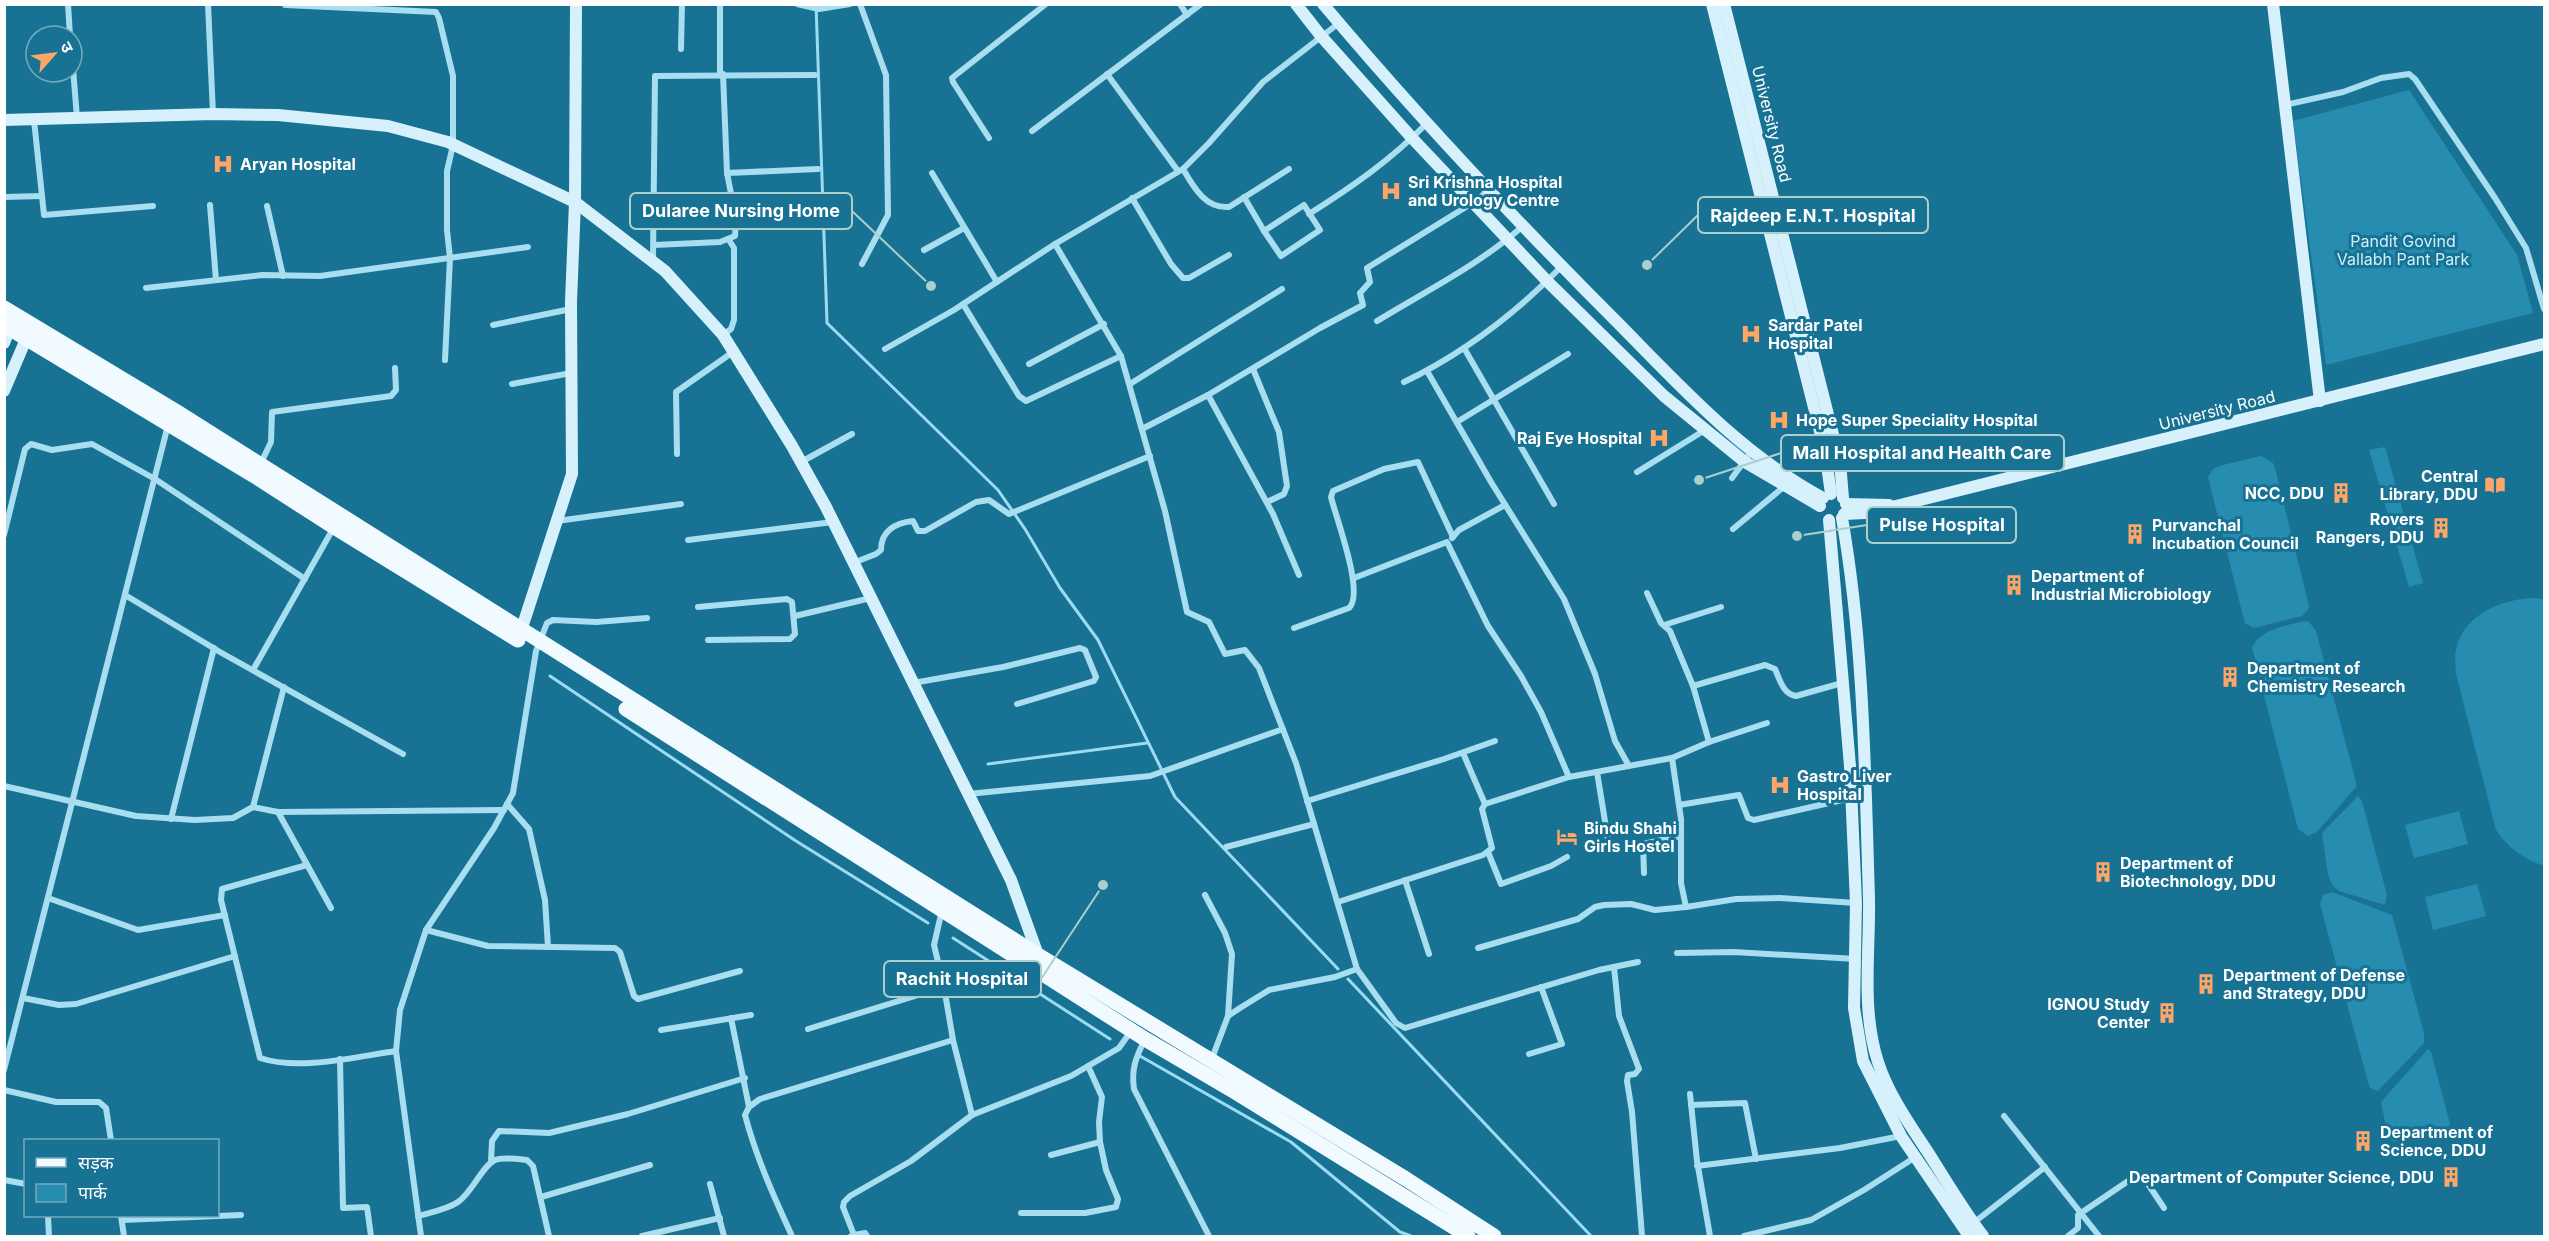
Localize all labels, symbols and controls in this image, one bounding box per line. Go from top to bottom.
north arrow [24,24,84,84]
text: उ [56,38,79,56]
street label: University Road [1748,64,1796,184]
hospital icon: Aryan Hospital [211,152,235,176]
place label: Aryan Hospital [240,154,356,174]
place label: Sri Krishna Hospital and Urology Centre [1408,172,1562,210]
hospital icon: Sri Krishna Hospital and Urology Centre [1379,179,1403,203]
callout: Dularee Nursing Home [630,193,852,229]
callout: Rajdeep E.N.T. Hospital [1698,197,1928,233]
text: Dularee Nursing Home [642,200,840,221]
text: Rajdeep E.N.T. Hospital [1710,205,1916,226]
park label: Pandit Govind Vallabh Pant Park [2337,231,2469,269]
place label: Sardar Patel Hospital [1768,315,1863,353]
hospital icon: Sardar Patel Hospital [1739,322,1763,346]
street label: University Road [2157,386,2277,434]
hospital icon: Hope Super Speciality Hospital [1767,408,1791,432]
place label: Hope Super Speciality Hospital [1796,410,2038,430]
hospital icon: Raj Eye Hospital [1647,426,1671,450]
place label: Raj Eye Hospital [1517,428,1642,448]
callout: Mall Hospital and Health Care [1781,435,2064,471]
text: Mall Hospital and Health Care [1793,442,2052,463]
place label: Central Library, DDU [2380,466,2478,504]
library icon: Central Library, DDU [2483,473,2507,497]
building icon: NCC, DDU [2329,481,2353,505]
place label: NCC, DDU [2245,483,2324,503]
callout: Pulse Hospital [1867,507,2016,543]
place label: Rovers Rangers, DDU [2316,509,2424,547]
text: Pulse Hospital [1879,514,2005,535]
place label: Purvanchal Incubation Council [2152,515,2299,553]
building icon: Rovers Rangers, DDU [2429,516,2453,540]
building icon: Purvanchal Incubation Council [2123,522,2147,546]
place label: Department of Industrial Microbiology [2031,566,2212,604]
building icon: Department of Industrial Microbiology [2002,573,2026,597]
place label: Department of Chemistry Research [2247,658,2406,696]
building icon: Department of Chemistry Research [2218,665,2242,689]
place label: Gastro Liver Hospital [1797,766,1892,804]
hospital icon: Gastro Liver Hospital [1768,773,1792,797]
place label: Bindu Shahi Girls Hostel [1584,818,1677,856]
hotel icon: Bindu Shahi Girls Hostel [1555,825,1579,849]
place label: Department of Biotechnology, DDU [2120,853,2276,891]
building icon: Department of Biotechnology, DDU [2091,860,2115,884]
callout: Rachit Hospital [884,961,1041,997]
place label: Department of Defense and Strategy, DDU [2223,965,2405,1003]
text: Rachit Hospital [896,968,1028,989]
building icon: Department of Defense and Strategy, DDU [2194,972,2218,996]
place label: IGNOU Study Center [2047,994,2150,1032]
building icon: IGNOU Study Center [2155,1001,2179,1025]
place label: Department of Science, DDU [2380,1122,2494,1160]
building icon: Department of Science, DDU [2351,1129,2375,1153]
legend [24,1139,219,1217]
text: सड़क [78,1152,115,1173]
building icon: Department of Computer Science, DDU [2439,1165,2463,1189]
place label: Department of Computer Science, DDU [2129,1167,2434,1187]
text: पार्क [78,1182,108,1203]

